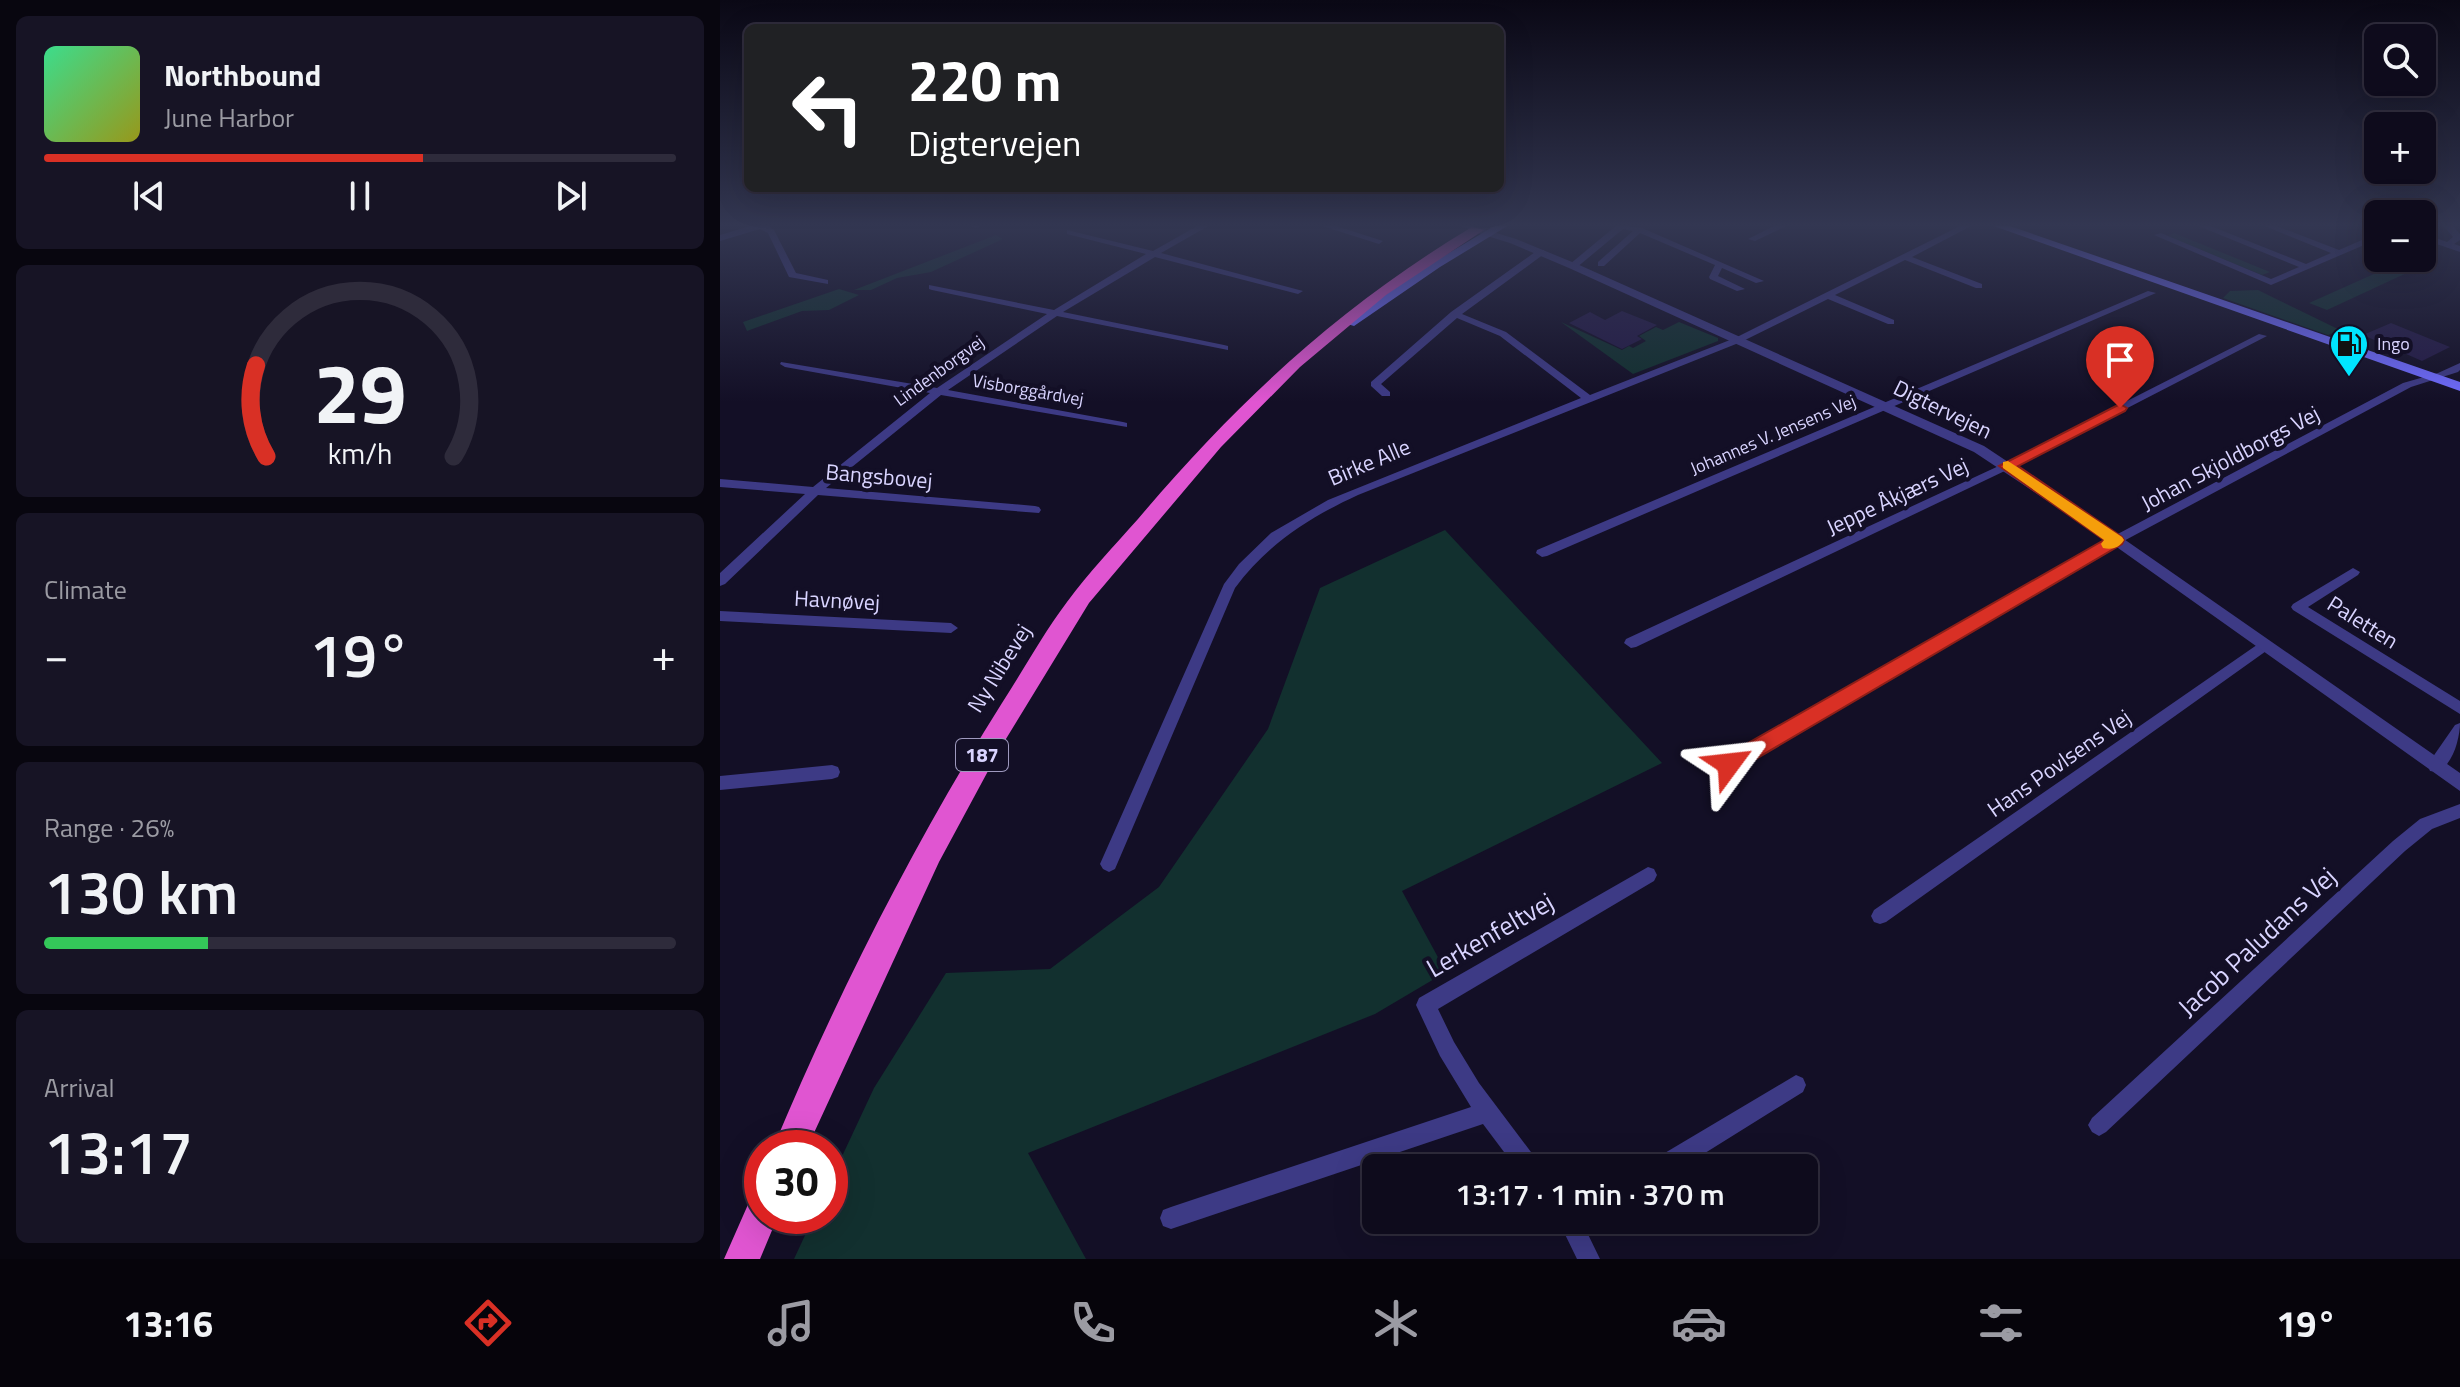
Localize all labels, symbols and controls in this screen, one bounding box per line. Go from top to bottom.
map controls [2364,24,2436,272]
button: search [2364,24,2436,96]
text: 220 m [908,38,1061,123]
text: Northbound [164,52,321,98]
icon: left [776,56,880,160]
text: June Harbor [164,98,294,137]
button: + [2364,112,2436,184]
text: Digtervejen [908,115,1081,170]
icon: previous [127,174,171,218]
icon: pause [338,174,382,218]
icon: next [549,174,593,218]
button: − [2364,200,2436,272]
fuel station icon: Ingo [2328,323,2370,378]
pin [2086,326,2154,408]
text: 29 [313,328,407,454]
street label: Lindenborgvej [888,328,990,413]
place label: Ingo [2377,330,2410,357]
icon: arrive [2098,338,2142,382]
street label: Visborggårdvej [970,366,1086,413]
street label: Digtervejen [1888,370,1998,448]
street label: Johannes V. Jensens Vej [1686,387,1860,482]
street label: Johan Skjoldborgs Vej [2135,397,2325,519]
street label: Birke Alle [1323,429,1415,495]
text: km/h [328,432,392,475]
street label: Jeppe Åkjærs Vej [1820,448,1974,544]
street label: Bangsbovej [824,454,934,498]
text: Climate [44,570,127,609]
street label: Havnøvej [793,581,881,619]
street label: Paletten [2321,587,2405,657]
text: 19° [310,609,410,700]
street label: Ny Nibevej [958,617,1040,719]
text: − [44,621,69,688]
text: + [651,621,676,688]
street label: Hans Povlsens Vej [1980,701,2138,825]
position arrow [1687,722,1771,806]
road number: 187 [956,739,1008,771]
text: Range · 26% [44,808,174,847]
text: 130 km [44,846,238,937]
street label: Jacob Paludans Vej [2169,858,2345,1026]
street label: Lerkenfeltvej [1419,882,1561,987]
text: Arrival [44,1068,115,1107]
text: 13:17 [44,1106,193,1197]
speed limit sign: 30 [744,1130,848,1234]
text: 13:17 · 1 min · 370 m [1455,1171,1725,1217]
icon: directions [460,1295,516,1351]
icon: music [763,1295,819,1351]
icon: phone [1065,1295,1121,1351]
icon: climate [1368,1295,1424,1351]
icon: car [1671,1295,1727,1351]
icon: filters [1973,1295,2029,1351]
text: 13:16 [123,1296,213,1351]
text: 19° [2276,1296,2337,1351]

